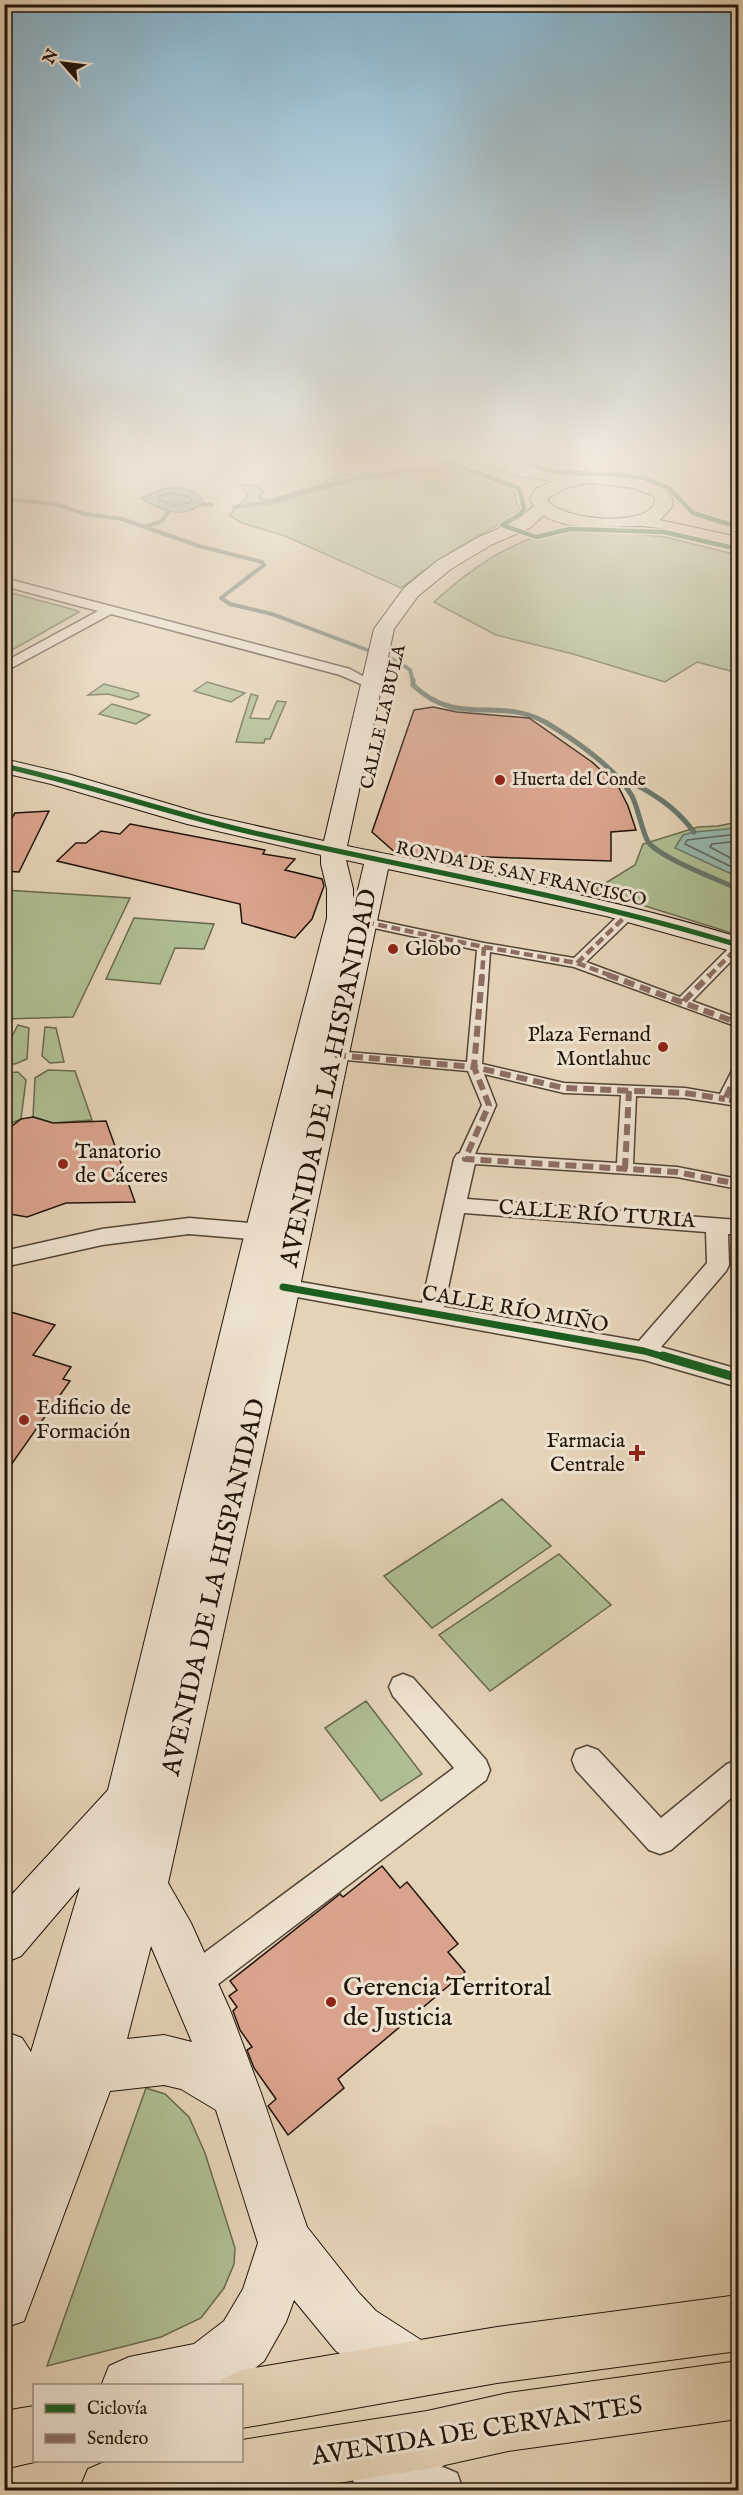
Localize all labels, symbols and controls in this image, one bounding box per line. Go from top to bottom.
north arrow [33,33,93,93]
text: N [39,46,64,69]
street label: CALLE LA BULA [356,642,412,792]
place label: Huerta del Conde [512,769,646,792]
marker: Huerta del Conde [493,773,507,787]
street label: RONDA DE SAN FRANCISCO [394,837,648,913]
street label: AVENIDA DE LA HISPANIDAD [273,886,385,1271]
place label: Globo [405,936,461,963]
marker: Globo [386,942,400,956]
place label: Plaza Fernand Montlahuc [527,1022,652,1073]
marker: Plaza Fernand Montlahuc [656,1040,670,1054]
place label: Tanatorio de Cáceres [75,1139,168,1190]
marker: Tanatorio de Cáceres [56,1157,70,1171]
street label: CALLE RÍO TURIA [498,1194,697,1235]
street label: CALLE RÍO MIÑO [420,1279,611,1340]
place label: Edificio de Formación [36,1395,131,1446]
street label: AVENIDA DE LA HISPANIDAD [154,1395,273,1780]
marker: Edificio de Formación [17,1413,31,1427]
place label: Farmacia Centrale [546,1428,626,1479]
marker: Farmacia Centrale [630,1446,644,1460]
place label: Gerencia Territoral de Justicia [343,1971,552,2034]
marker: Gerencia Territoral de Justicia [324,1995,338,2009]
legend [33,2384,243,2462]
street label: AVENIDA DE CERVANTES [308,2389,645,2474]
text: Ciclovía [87,2398,147,2421]
text: Sendero [87,2428,149,2451]

